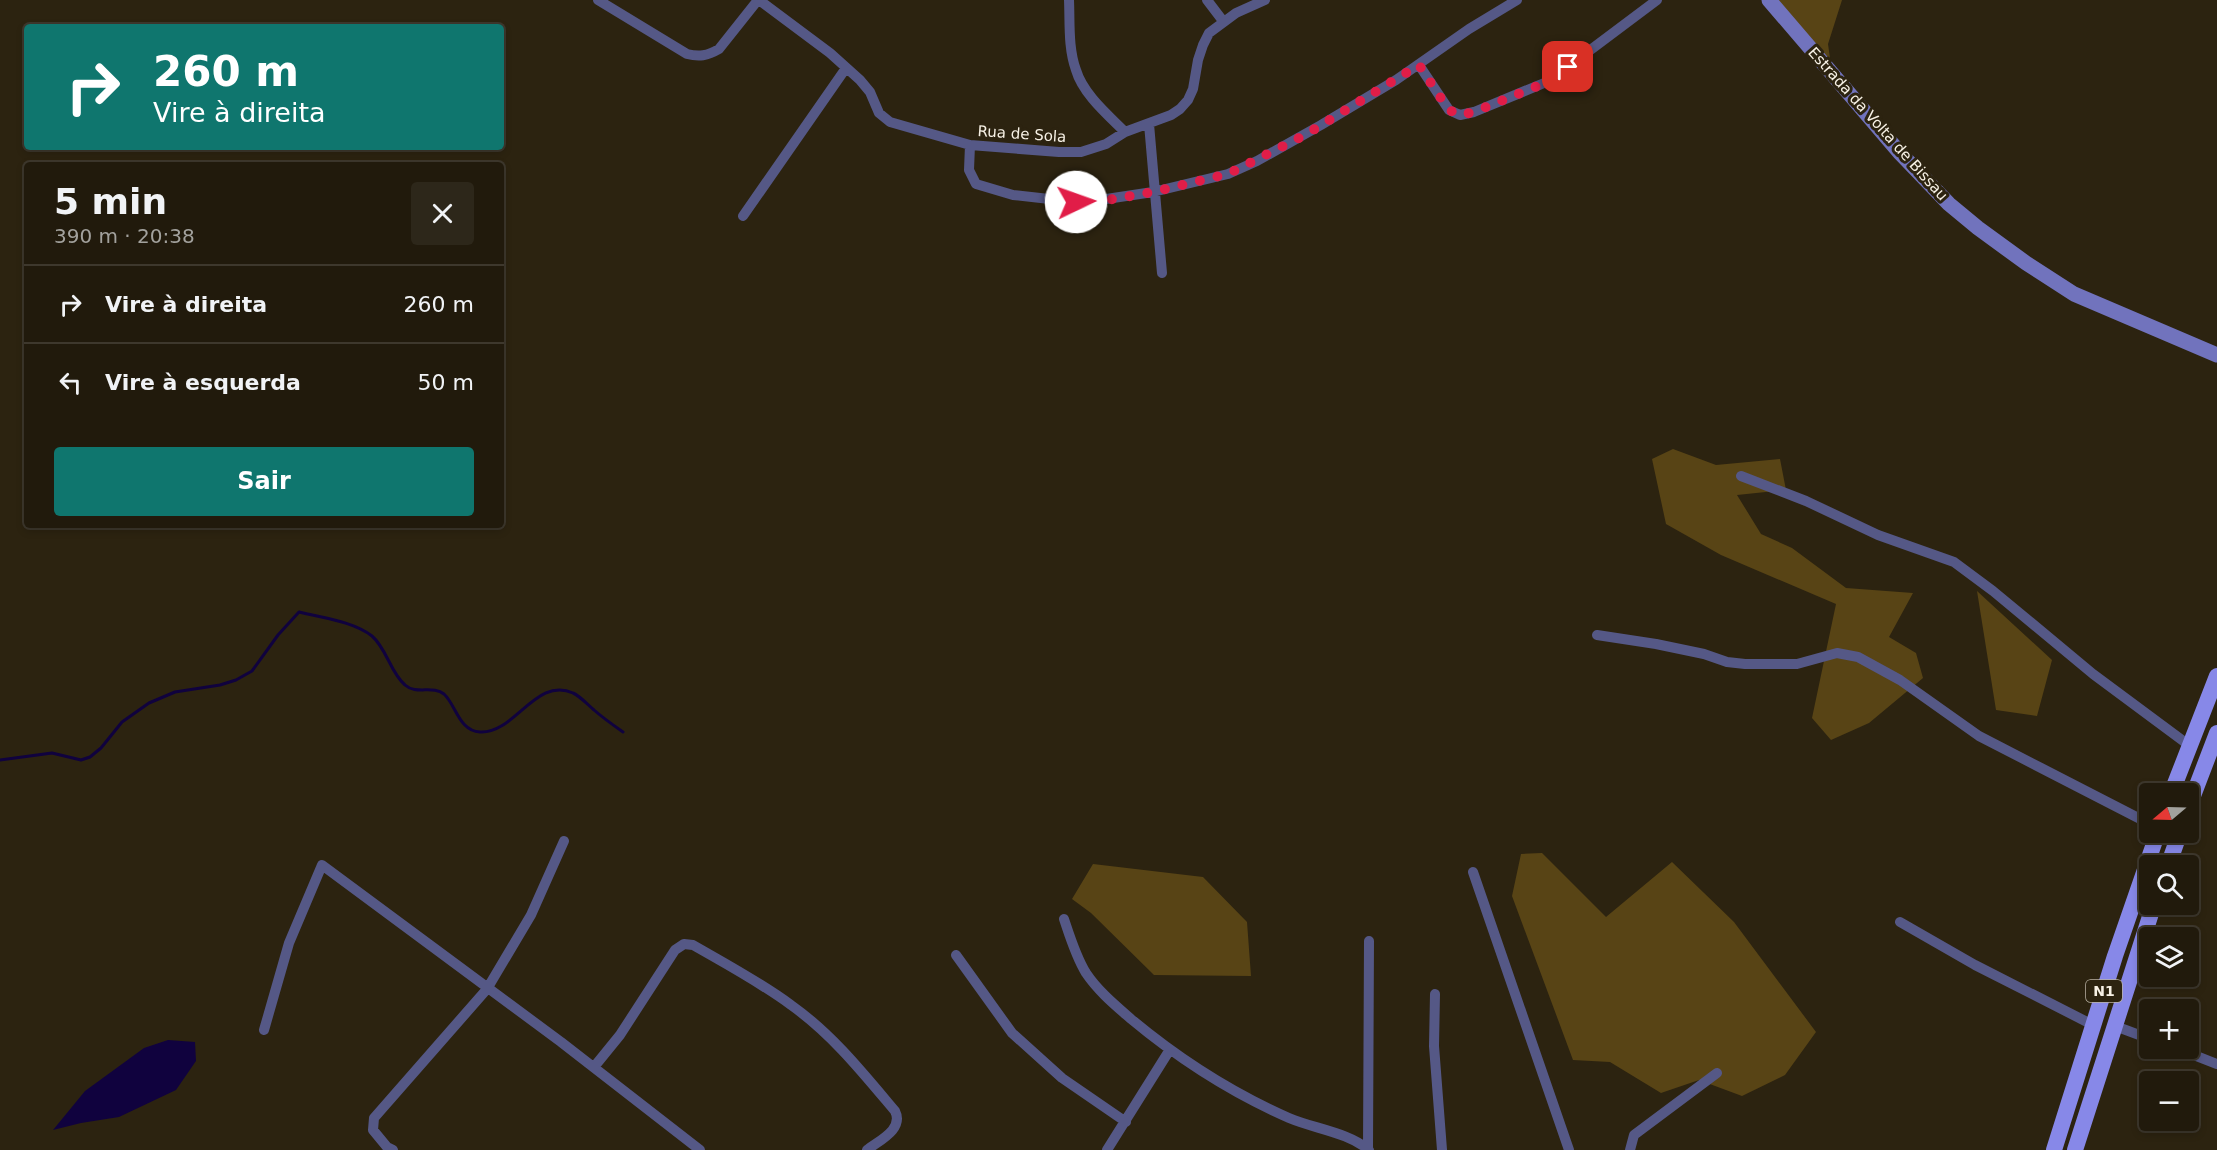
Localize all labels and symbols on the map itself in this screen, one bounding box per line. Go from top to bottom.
pin [1542,41,1593,92]
street label: Estrada da Volta de Bissau [1804,44,1952,204]
street label: Rua de Sola [977,122,1067,146]
position arrow [1044,170,1108,234]
north arrow [2139,783,2199,843]
road number: N1 [2086,980,2122,1002]

